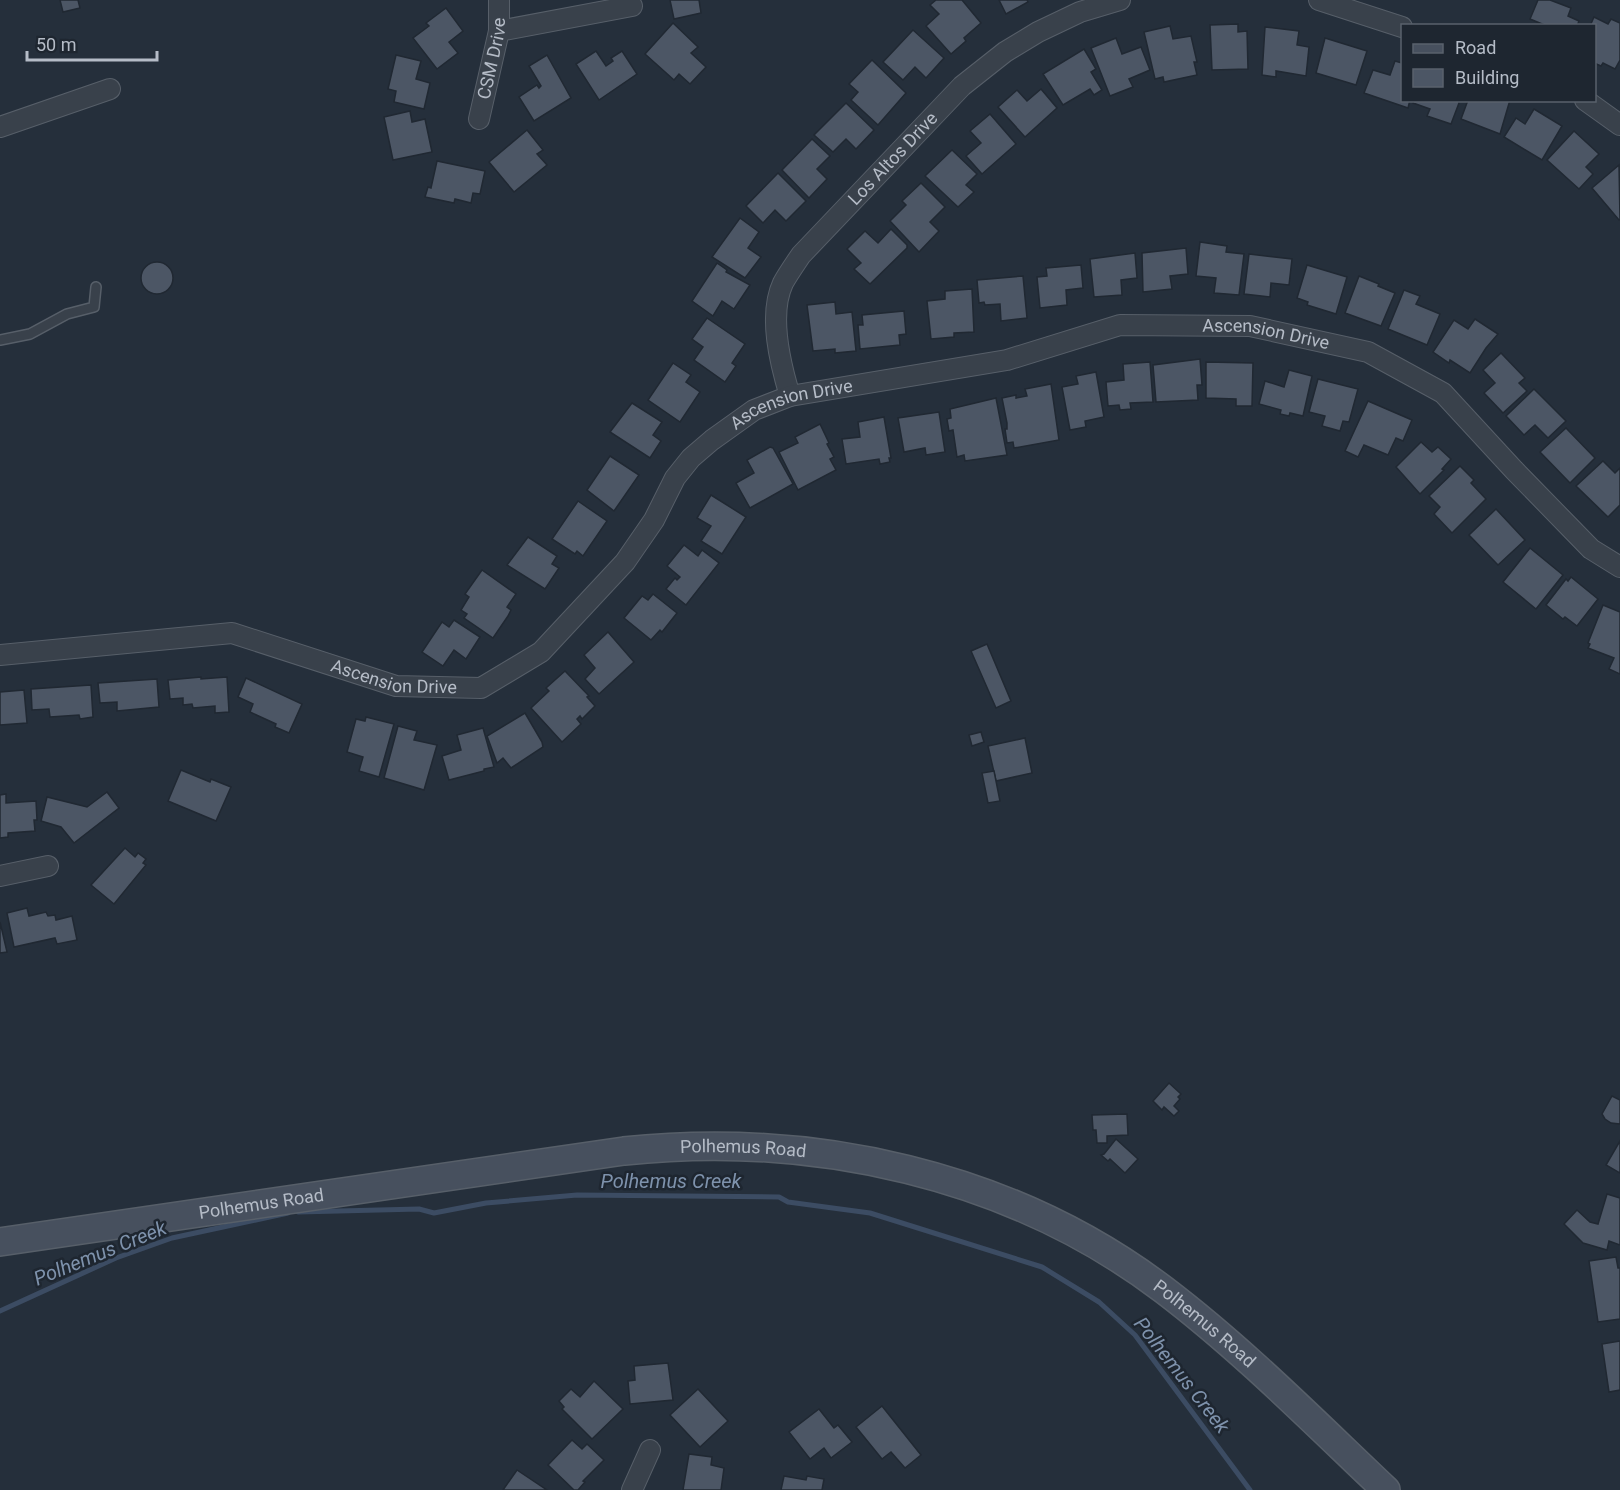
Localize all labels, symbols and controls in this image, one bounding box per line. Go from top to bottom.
street label: CSM Drive [473,18,510,101]
scale bar [27,24,158,62]
legend [1401,24,1596,102]
text: 50 m [36,34,76,55]
text: Road [1455,37,1496,58]
text: Building [1455,67,1519,88]
street label: Los Altos Drive [844,107,942,209]
street label: Ascension Drive [1202,315,1332,353]
street label: Ascension Drive [726,375,854,434]
street label: Ascension Drive [328,655,457,697]
street label: Polhemus Road [680,1135,807,1161]
water label: Polhemus Creek [601,1169,743,1193]
street label: Polhemus Road [197,1184,325,1223]
water label: Polhemus Creek [30,1215,171,1291]
street label: Polhemus Road [1150,1275,1260,1372]
water label: Polhemus Creek [1129,1312,1236,1439]

